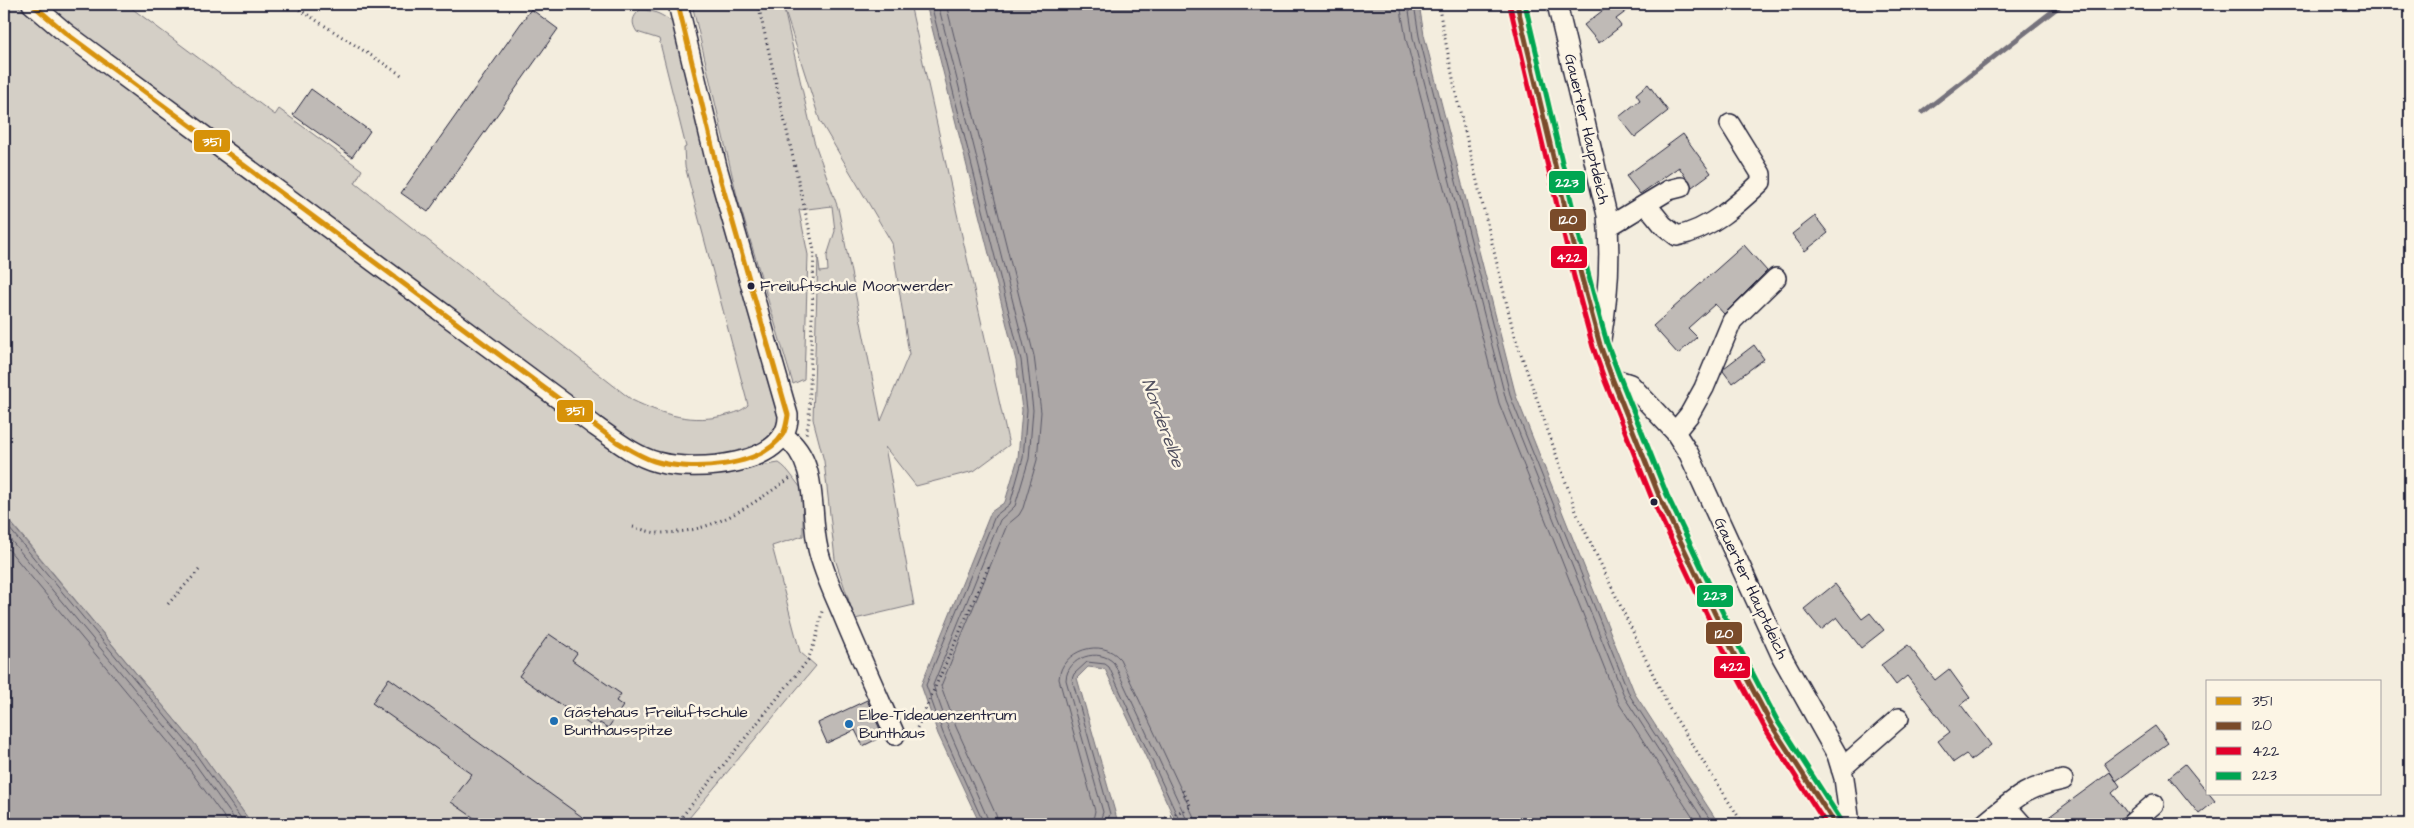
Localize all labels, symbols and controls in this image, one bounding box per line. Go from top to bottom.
street label: Gauerter Hauptdeich [1559,52,1615,207]
line badge: 351 [193,129,231,153]
text: 351 [202,132,222,152]
line badge: 223 [1548,170,1586,194]
text: 223 [1554,173,1579,193]
line badge: 120 [1549,208,1587,232]
text: 120 [1559,210,1577,230]
line badge: 422 [1550,245,1588,269]
text: 422 [1556,248,1583,268]
place label: Freiluftschule Moorwerder [760,276,953,297]
marker: Freiluftschule Moorwerder [746,281,756,291]
water label: Norderelbe [1135,375,1191,472]
line badge: 351 [556,399,594,423]
text: 351 [565,401,585,421]
unlabelled marker [1649,497,1659,507]
street label: Gauerter Hauptdeich [1709,514,1794,662]
line badge: 223 [1696,584,1734,608]
text: 223 [1702,586,1727,606]
line badge: 120 [1705,621,1743,645]
text: 120 [1715,624,1733,644]
line badge: 422 [1713,655,1751,679]
text: 422 [1719,657,1746,677]
legend [2206,680,2382,796]
text: 351 [2252,691,2272,712]
place label: Gästehaus Freiluftschule Bunthausspitze [564,701,748,741]
place label: Elbe-Tideauenzentrum Bunthaus [859,704,1017,744]
marker: Gästehaus Freiluftschule Bunthausspitze [548,715,560,727]
text: 120 [2252,715,2273,736]
marker: Elbe-Tideauenzentrum Bunthaus [843,718,855,730]
text: 422 [2252,741,2280,762]
text: 223 [2252,765,2277,786]

